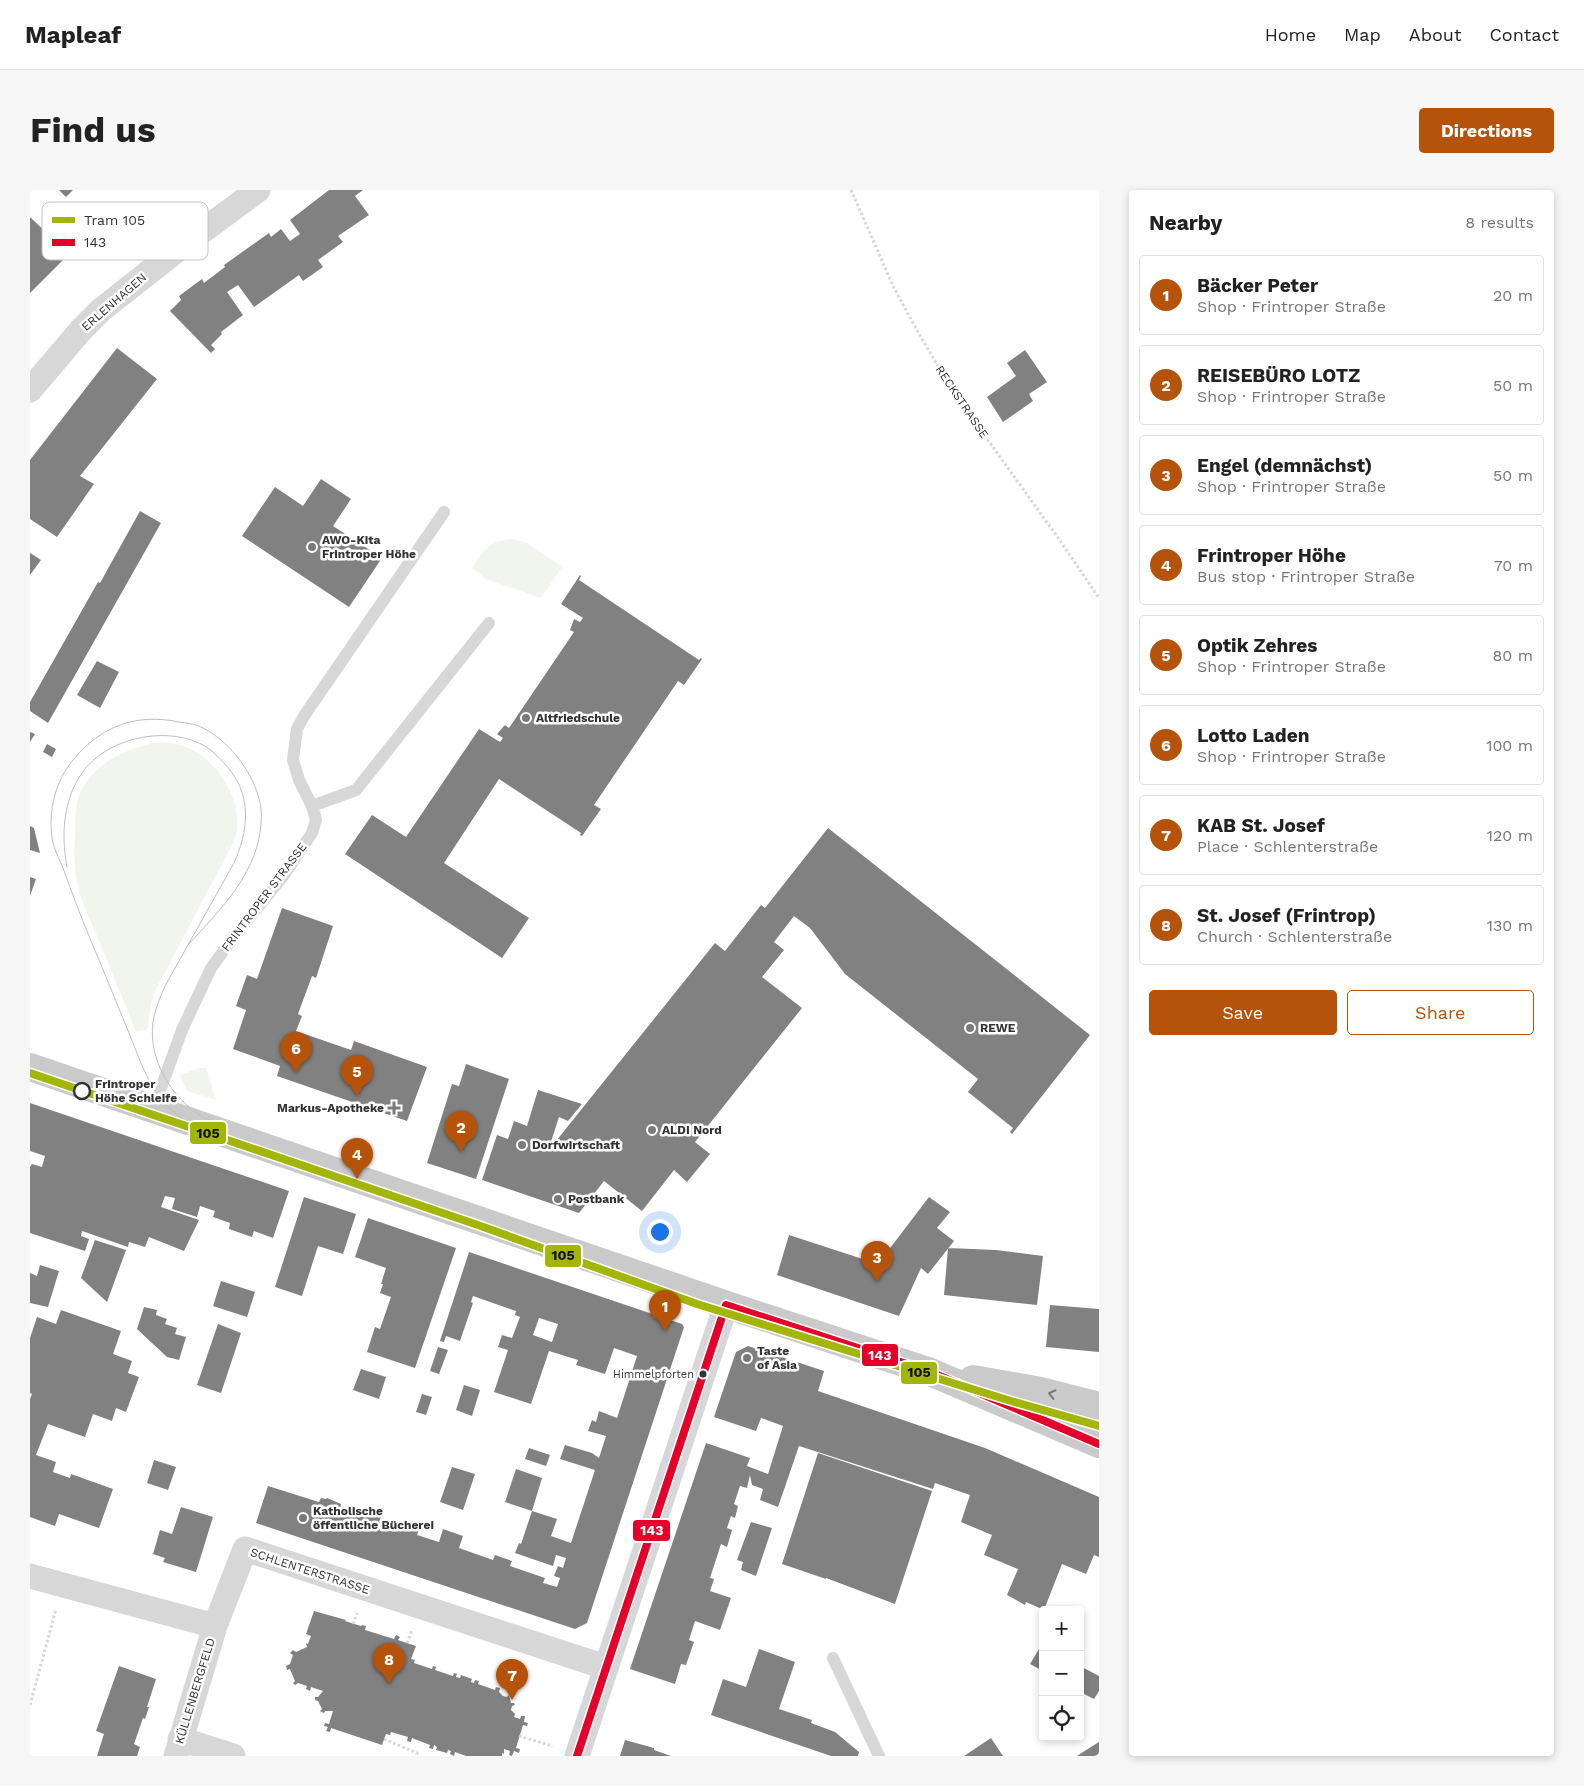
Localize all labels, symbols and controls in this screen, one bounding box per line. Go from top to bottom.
text: Mapleaf [25,21,121,49]
text: Home [1265,24,1316,45]
text: Map [1344,24,1381,45]
text: About [1409,24,1461,45]
text: Contact [1489,24,1559,45]
button: Directions [1419,108,1554,153]
text: Find us [30,109,156,151]
legend [42,202,208,260]
text: Nearby [1149,210,1222,235]
text: Tram 105 [84,212,145,228]
text: 8 results [1465,213,1534,232]
text: 143 [84,234,106,250]
street label: ERLENHAGEN [79,270,149,334]
text: Bäcker Peter [1197,274,1318,297]
text: 1 [1163,286,1169,305]
text: 20 m [1493,286,1533,305]
text: Shop · Frintroper Straße [1197,297,1386,316]
street label: RECKSTRASSE [933,363,992,441]
text: REISEBÜRO LOTZ [1197,364,1360,387]
text: 2 [1161,376,1171,395]
text: 50 m [1493,376,1533,395]
text: Shop · Frintroper Straße [1197,387,1386,406]
text: Engel (demnächst) [1197,454,1372,477]
text: 3 [1161,466,1171,485]
text: 50 m [1493,466,1533,485]
text: Shop · Frintroper Straße [1197,477,1386,496]
place label: AWO-Kita Frintroper Höhe [322,533,416,561]
marker: AWO-Kita Frintroper Höhe [306,541,318,553]
text: Frintroper Höhe [1197,544,1346,567]
text: 4 [1161,556,1171,575]
text: 70 m [1494,556,1533,575]
text: Bus stop · Frintroper Straße [1197,567,1415,586]
text: Optik Zehres [1197,634,1317,657]
text: 5 [1161,646,1171,665]
text: 80 m [1492,646,1533,665]
text: Shop · Frintroper Straße [1197,657,1386,676]
place label: Altfriedschule [536,711,620,725]
marker: Altfriedschule [520,712,532,724]
text: Lotto Laden [1197,724,1309,747]
text: 6 [1161,736,1171,755]
text: 100 m [1486,736,1533,755]
text: Shop · Frintroper Straße [1197,747,1386,766]
text: KAB St. Josef [1197,814,1325,837]
text: 7 [1161,826,1171,845]
text: 120 m [1487,826,1533,845]
text: Place · Schlenterstraße [1197,837,1378,856]
street label: FRINTROPER STRASSE [219,840,310,954]
text: St. Josef (Frintrop) [1197,904,1376,927]
text: 8 [1161,916,1171,935]
text: 130 m [1487,916,1533,935]
text: Church · Schlenterstraße [1197,927,1392,946]
button: Save [1149,990,1337,1035]
button: Share [1347,990,1534,1035]
place label: REWE [980,1021,1016,1035]
marker: REWE [964,1022,976,1034]
pin: 6 [280,1032,312,1073]
pin: 5 [341,1055,373,1096]
place label: Frintroper Höhe Schleife [95,1077,177,1105]
marker: Frintroper Höhe Schleife [73,1082,91,1100]
place label: Markus-Apotheke [277,1101,384,1115]
marker: Markus-Apotheke [388,1102,400,1114]
pin: 2 [445,1111,477,1152]
line badge: 105 [189,1121,227,1145]
place label: ALDI Nord [662,1123,722,1137]
marker: ALDI Nord [646,1124,658,1136]
text: 105 [196,1125,220,1141]
pin: 4 [341,1138,373,1179]
place label: Dorfwirtschaft [532,1138,621,1152]
marker: Dorfwirtschaft [516,1139,528,1151]
place label: Postbank [568,1192,625,1206]
marker: Postbank [552,1193,564,1205]
your location [647,1219,673,1245]
pin: 3 [861,1241,893,1282]
line badge: 105 [544,1244,582,1268]
text: 105 [551,1247,575,1263]
pin: 1 [649,1290,681,1331]
line badge: 143 [861,1343,899,1367]
place label: Taste of Asia [757,1344,797,1372]
text: 143 [868,1347,892,1363]
marker: Taste of Asia [741,1352,753,1364]
line badge: 105 [900,1361,938,1385]
text: 105 [907,1364,931,1380]
place label: Himmelpforten [613,1368,694,1381]
marker: Himmelpforten [698,1369,708,1379]
one-way arrow [1047,1389,1056,1400]
place label: Katholische öffentliche Bücherei [313,1504,434,1532]
marker: Katholische öffentliche Bücherei [297,1512,309,1524]
line badge: 143 [632,1519,671,1542]
text: 143 [640,1522,664,1538]
street label: SCHLENTERSTRASSE [249,1545,372,1597]
map controls [1039,1606,1084,1741]
button: + [1039,1606,1084,1651]
street label: KÜLLENBERGFELD [172,1636,218,1746]
pin: 8 [373,1643,405,1684]
button: − [1039,1651,1084,1696]
pin: 7 [496,1659,528,1700]
button: locate [1039,1696,1084,1741]

